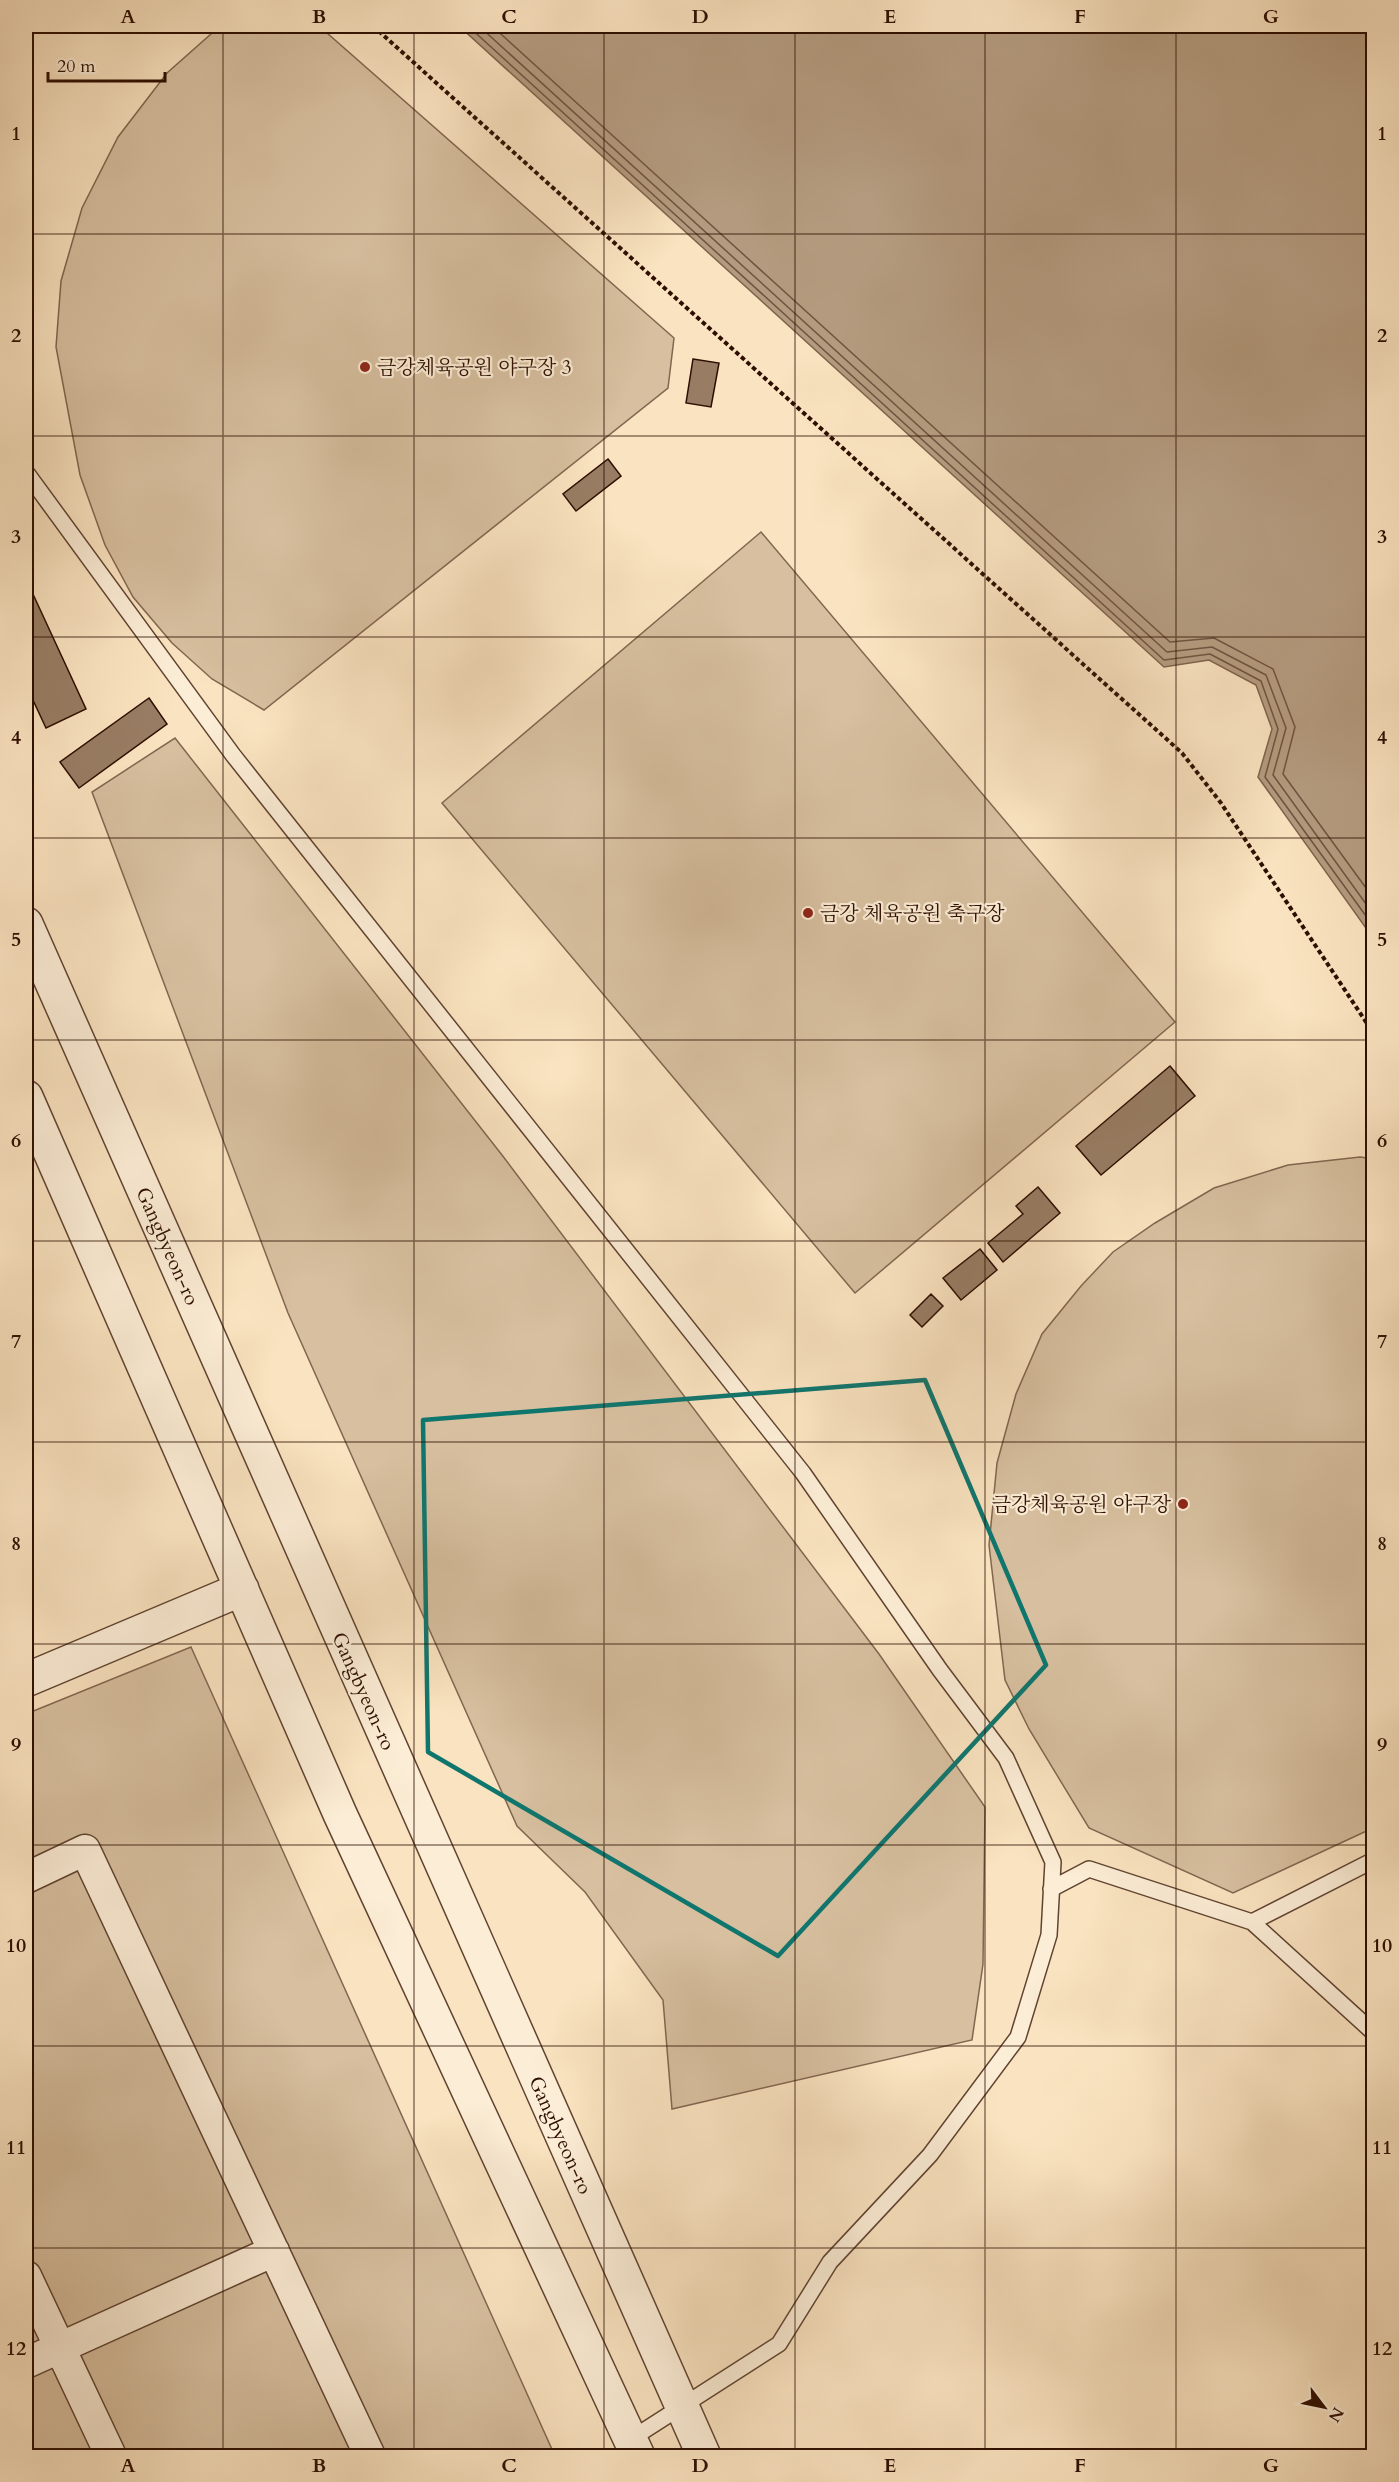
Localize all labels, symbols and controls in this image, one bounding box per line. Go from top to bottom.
text: A [120,3,136,30]
text: B [312,3,326,30]
text: C [501,3,517,30]
text: D [691,3,709,30]
text: E [884,3,896,30]
text: F [1074,3,1086,30]
text: G [1263,3,1279,30]
scale bar [48,45,165,83]
text: 20 m [57,54,96,79]
text: 1 [11,120,21,147]
text: 1 [1377,120,1387,147]
text: 2 [11,322,21,349]
text: 2 [1377,322,1387,349]
place label: 금강체육공원 야구장 3 [377,354,572,381]
marker: 금강체육공원 야구장 3 [358,360,372,374]
text: 3 [11,523,21,550]
text: 3 [1377,523,1387,550]
text: 4 [11,724,21,751]
text: 4 [1377,724,1387,751]
place label: 금강 체육공원 축구장 [820,900,1005,927]
marker: 금강 체육공원 축구장 [801,906,815,920]
text: 5 [11,926,21,953]
text: 5 [1377,926,1387,953]
text: 6 [11,1127,21,1154]
text: 6 [1377,1127,1387,1154]
street label: Gangbyeon-ro [129,1183,206,1310]
text: 7 [11,1328,21,1355]
text: 7 [1377,1328,1387,1355]
place label: 금강체육공원 야구장 [992,1491,1172,1518]
marker: 금강체육공원 야구장 [1176,1497,1190,1511]
text: 8 [11,1530,21,1557]
text: 8 [1377,1530,1387,1557]
street label: Gangbyeon-ro [325,1628,402,1755]
text: 9 [11,1731,21,1758]
text: 9 [1377,1731,1387,1758]
text: 10 [6,1932,26,1959]
text: 10 [1372,1932,1392,1959]
street label: Gangbyeon-ro [522,2072,599,2199]
text: 11 [6,2134,26,2161]
text: 11 [1372,2134,1392,2161]
text: 12 [6,2335,26,2362]
text: 12 [1372,2335,1392,2362]
north arrow [1294,2377,1354,2437]
text: N [1323,2403,1349,2426]
text: A [120,2452,136,2479]
text: B [312,2452,326,2479]
text: C [501,2452,517,2479]
text: D [691,2452,709,2479]
text: E [884,2452,896,2479]
text: F [1074,2452,1086,2479]
text: G [1263,2452,1279,2479]

